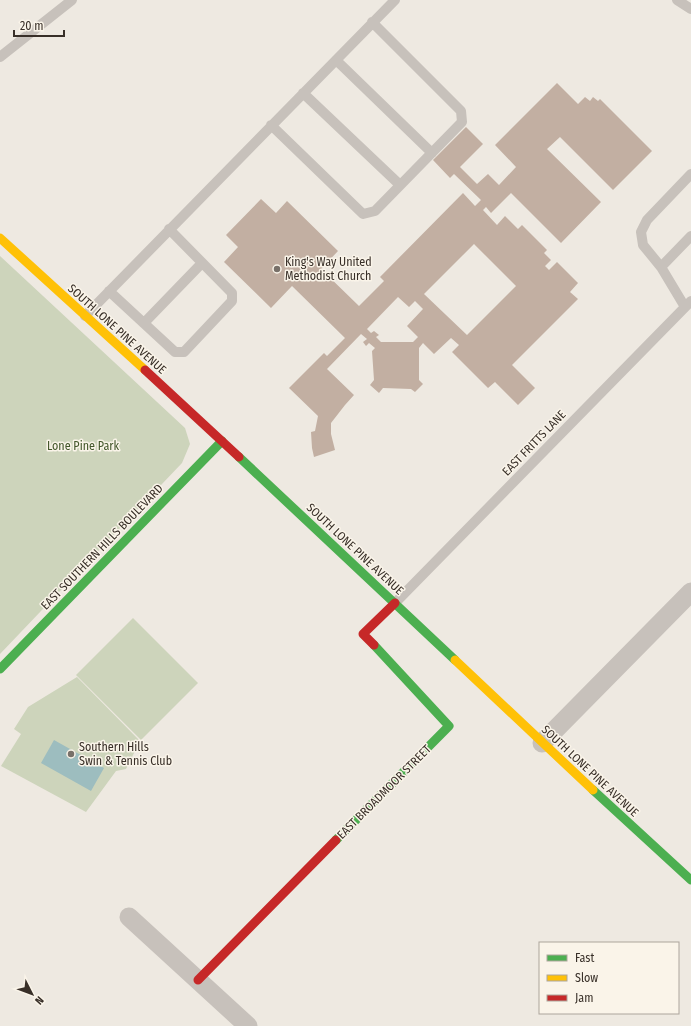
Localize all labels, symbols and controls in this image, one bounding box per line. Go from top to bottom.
scale bar [14,12,64,38]
text: 20 m [20,19,44,33]
place label: King's Way United Methodist Church [285,255,372,283]
marker: King's Way United Methodist Church [272,264,282,274]
street label: SOUTH LONE PINE AVENUE [65,281,169,377]
street label: EAST FRITTS LANE [499,407,569,478]
park label: Lone Pine Park [47,439,119,453]
street label: EAST SOUTHERN HILLS BOULEVARD [38,481,166,613]
street label: SOUTH LONE PINE AVENUE [304,500,407,598]
street label: SOUTH LONE PINE AVENUE [539,722,642,820]
place label: Southern Hills Swin & Tennis Club [79,740,172,768]
street label: EAST BROADMOOR STREET [334,742,434,842]
marker: Southern Hills Swin & Tennis Club [66,749,76,759]
legend [539,942,679,1014]
text: Fast [575,951,594,965]
text: Slow [575,971,598,985]
north arrow [12,974,52,1014]
text: Jam [575,991,593,1005]
text: N [32,994,46,1007]

